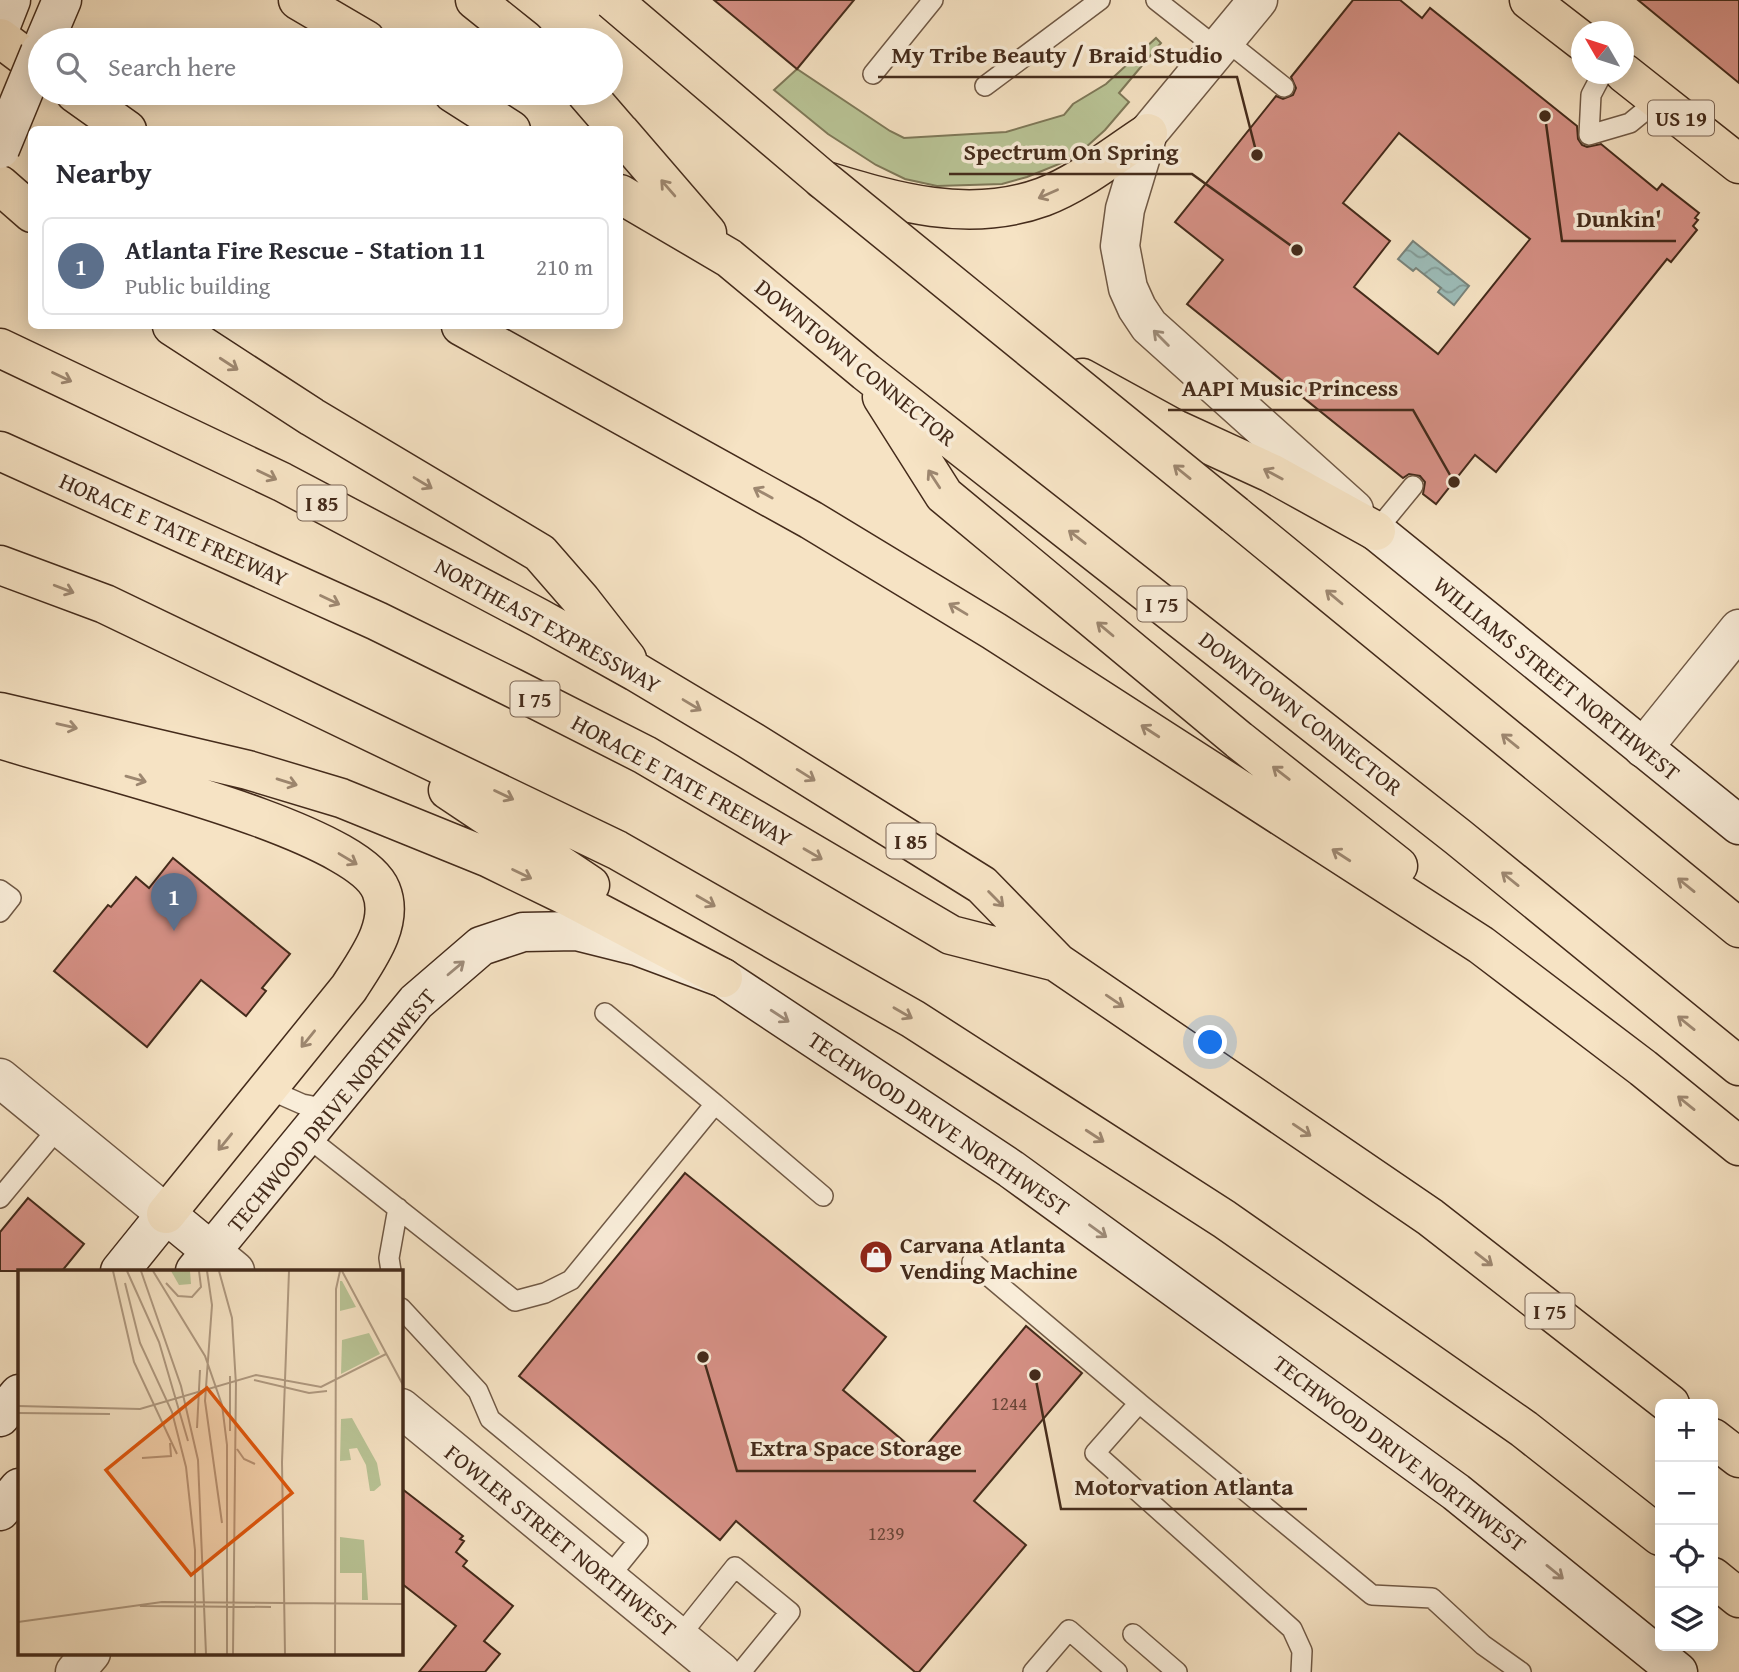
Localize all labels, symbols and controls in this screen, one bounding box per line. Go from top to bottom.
north arrow [1571,21,1634,84]
search box [28,28,623,105]
callout: My Tribe Beauty / Braid Studio [878,32,1237,77]
text: My Tribe Beauty / Braid Studio [891,37,1223,72]
text: Search here [108,47,236,86]
icon: search [52,48,90,86]
road number: US 19 [1648,100,1714,136]
callout: Spectrum On Spring [949,129,1192,174]
text: Spectrum On Spring [964,134,1179,169]
text: Nearby [56,150,152,194]
one-way arrow [660,179,676,197]
one-way arrow [1037,188,1059,201]
callout: Dunkin' [1562,196,1676,241]
text: Dunkin' [1576,201,1662,236]
text: Atlanta Fire Rescue - Station 11 [125,230,486,269]
text: 1 [75,250,87,283]
text: 210 m [536,250,593,283]
text: Public building [125,269,270,302]
street label: DOWNTOWN CONNECTOR [749,271,964,454]
one-way arrow [1152,329,1169,346]
one-way arrow [218,357,238,371]
callout: AAPI Music Princess [1168,365,1413,410]
one-way arrow [51,370,72,384]
text: AAPI Music Princess [1182,370,1398,405]
street label: HORACE E TATE FREEWAY [54,464,294,594]
one-way arrow [1173,464,1191,480]
one-way arrow [1263,467,1284,481]
one-way arrow [256,469,277,482]
one-way arrow [927,470,941,490]
one-way arrow [412,476,432,490]
road number: I 85 [298,486,346,520]
one-way arrow [753,486,773,500]
one-way arrow [1068,530,1087,545]
street label: NORTHEAST EXPRESSWAY [429,549,667,701]
street label: WILLIAMS STREET NORTHWEST [1427,568,1688,788]
one-way arrow [53,583,75,596]
road number: I 75 [1138,586,1186,622]
one-way arrow [1325,589,1343,605]
one-way arrow [319,594,340,607]
one-way arrow [949,602,969,616]
one-way arrow [1096,621,1114,637]
street label: DOWNTOWN CONNECTOR [1192,623,1410,803]
road number: I 75 [510,682,560,716]
one-way arrow [682,698,702,712]
street label: HORACE E TATE FREEWAY [566,706,798,854]
one-way arrow [55,720,78,733]
one-way arrow [1141,724,1160,739]
one-way arrow [1501,733,1519,749]
one-way arrow [1272,765,1290,781]
one-way arrow [796,767,815,782]
one-way arrow [125,773,147,786]
one-way arrow [276,776,298,789]
one-way arrow [493,789,514,803]
road number: I 85 [886,824,936,858]
one-way arrow [803,847,823,861]
one-way arrow [1332,848,1351,862]
one-way arrow [338,852,358,866]
one-way arrow [511,867,532,881]
one-way arrow [1502,871,1520,887]
pin: 1 [151,873,197,931]
one-way arrow [1678,877,1696,892]
one-way arrow [987,891,1004,908]
one-way arrow [695,894,715,908]
one-way arrow [446,960,464,976]
street label: TECHWOOD DRIVE NORTHWEST [219,981,443,1239]
one-way arrow [1105,994,1124,1008]
one-way arrow [893,1006,913,1020]
one-way arrow [770,1008,789,1023]
one-way arrow [1678,1015,1696,1031]
street label: TECHWOOD DRIVE NORTHWEST [801,1023,1077,1223]
your location [1193,1025,1227,1059]
one-way arrow [301,1029,316,1047]
one-way arrow [1678,1095,1696,1111]
one-way arrow [1292,1123,1311,1137]
one-way arrow [1085,1129,1104,1143]
one-way arrow [217,1133,233,1151]
one-way arrow [1088,1224,1107,1238]
place label: Carvana Atlanta Vending Machine [900,1228,1077,1287]
shop icon: Carvana Atlanta Vending Machine [857,1238,895,1276]
one-way arrow [1475,1252,1493,1267]
inset map [18,1270,402,1654]
road number: I 75 [1526,1294,1574,1328]
street label: TECHWOOD DRIVE NORTHWEST [1266,1347,1534,1559]
house number: 1244 [991,1389,1027,1417]
map controls [1655,1399,1718,1651]
button: + [1655,1399,1718,1462]
callout: Extra Space Storage [737,1426,976,1471]
text: Extra Space Storage [750,1430,962,1465]
street label: FOWLER STREET NORTHWEST [438,1436,684,1644]
button: − [1655,1462,1718,1525]
callout: Motorvation Atlanta [1061,1464,1307,1509]
text: Motorvation Atlanta [1075,1469,1294,1504]
house number: 1239 [868,1519,904,1547]
button: locate [1655,1525,1718,1588]
one-way arrow [1545,1564,1563,1580]
button: layers [1655,1588,1718,1651]

